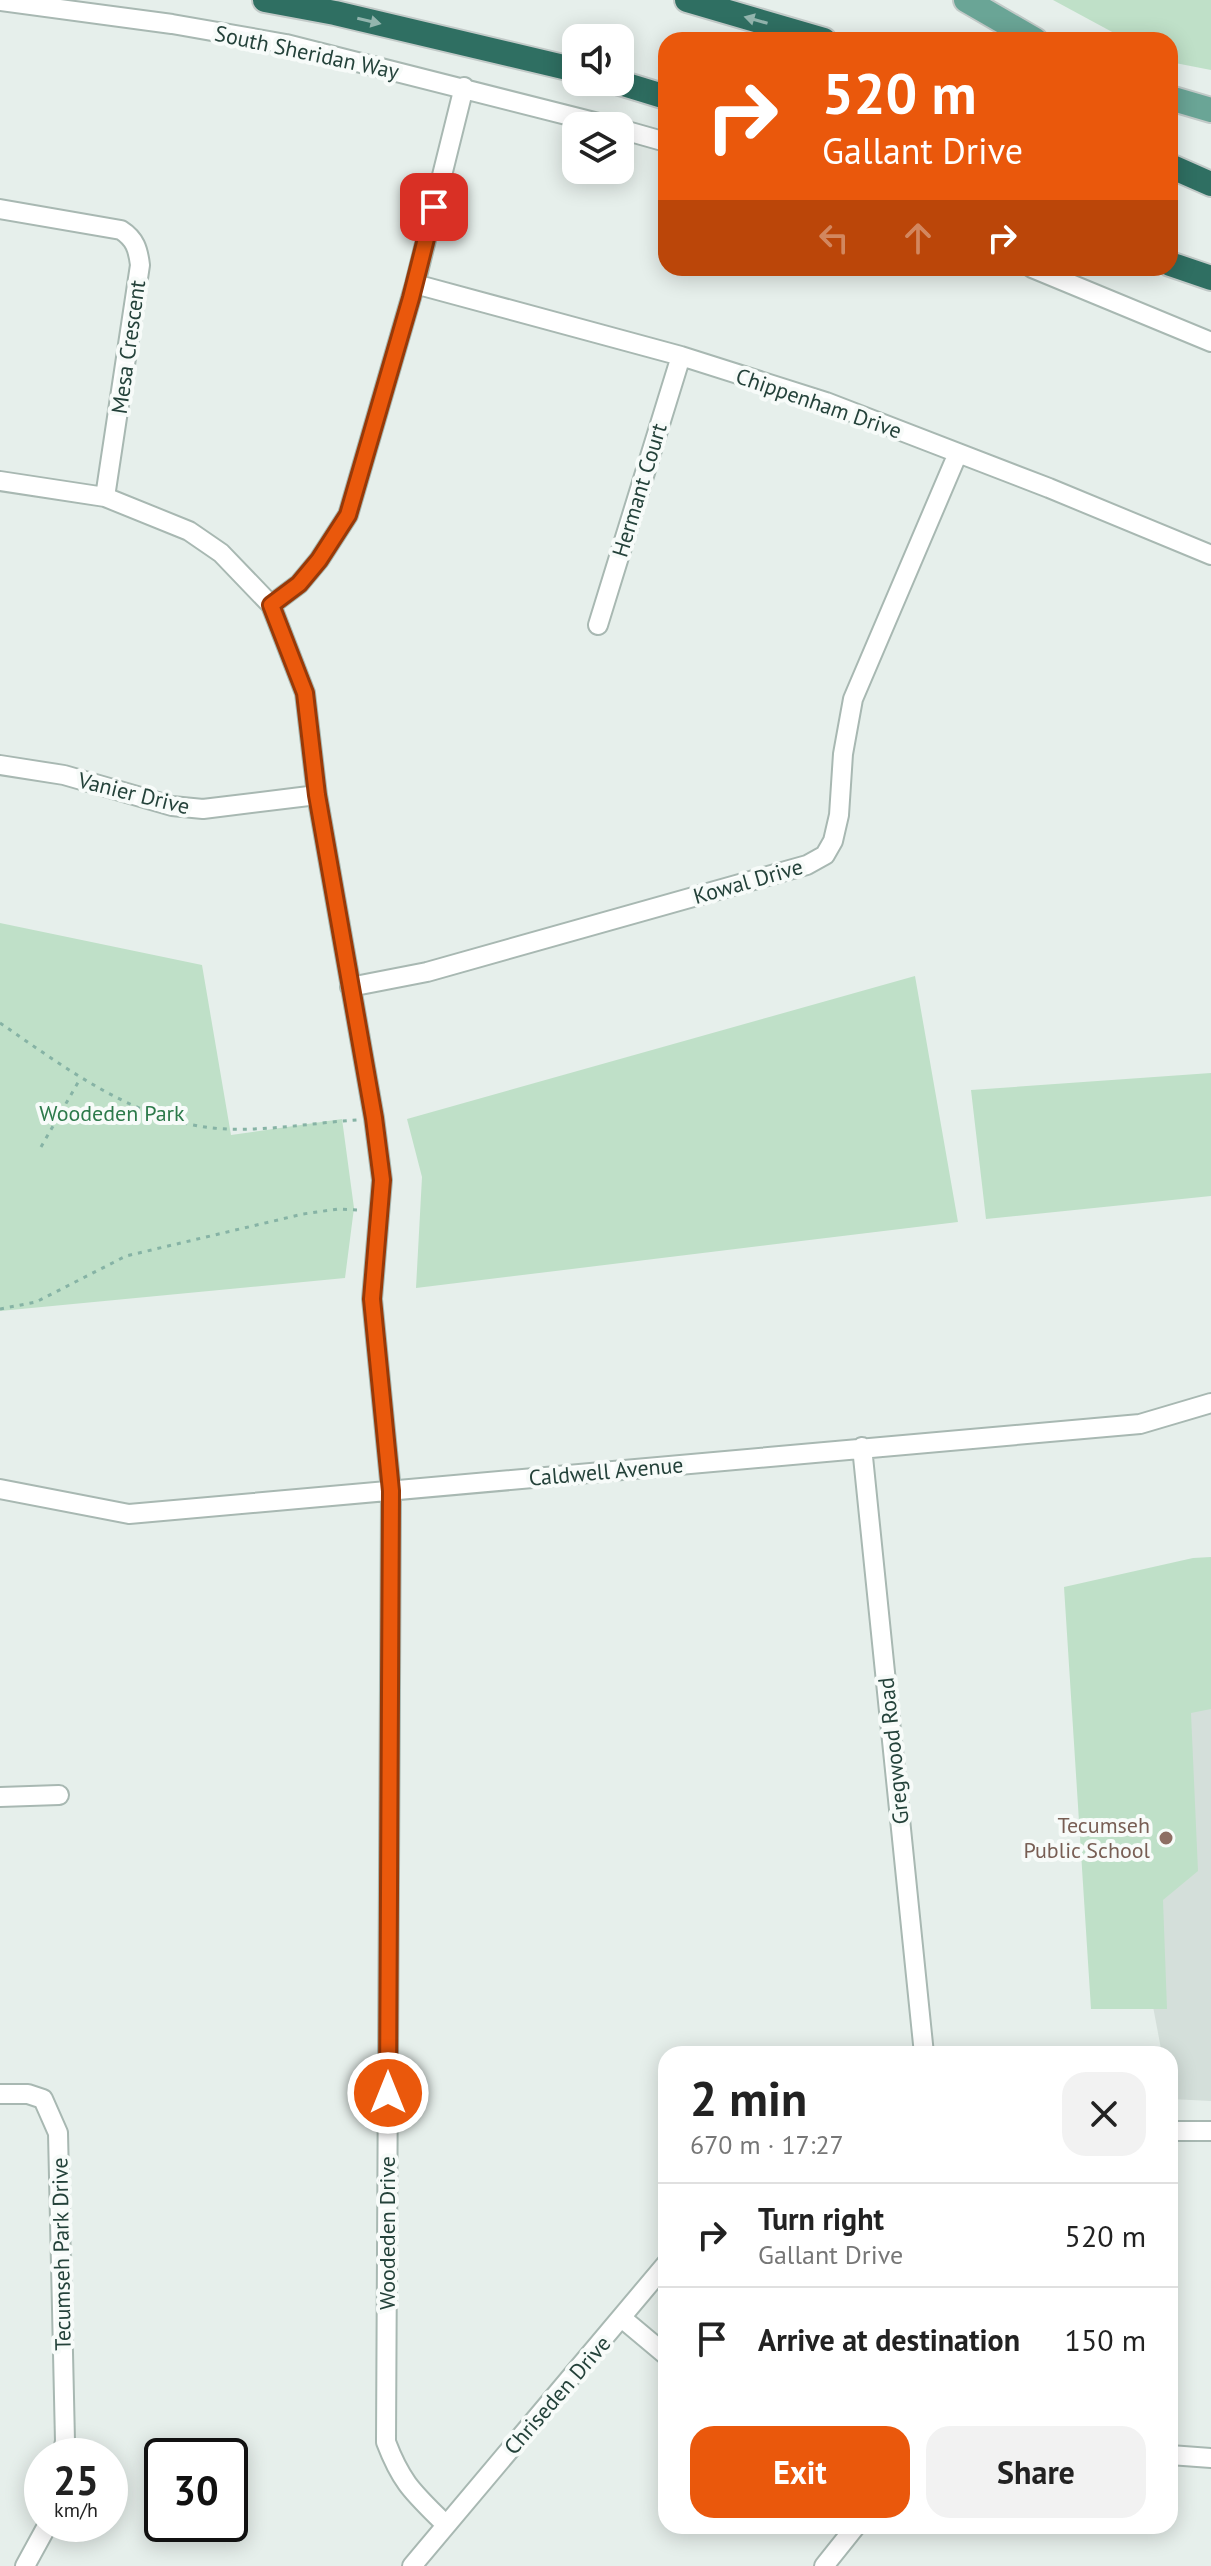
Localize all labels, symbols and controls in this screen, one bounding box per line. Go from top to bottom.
one-way arrow [743,13,767,26]
one-way arrow [356,15,381,28]
street label: South Sheridan Way [212,19,402,85]
map controls [562,24,634,184]
button: sound [562,24,634,96]
text: 520 m [822,57,977,129]
icon: right [690,64,794,168]
button: layers [562,112,634,184]
text: Gallant Drive [822,127,1023,174]
pin [400,173,468,241]
icon: arrive [412,185,456,229]
icon: left [812,216,856,260]
icon: ahead [896,216,940,260]
icon: right [980,216,1024,260]
street label: Mesa Crescent [105,278,151,416]
street label: Chippenham Drive [732,362,906,444]
street label: Hermant Court [605,419,673,560]
street label: Vanier Drive [74,765,193,820]
street label: Kowal Drive [690,852,806,910]
park label: Woodeden Park [39,1099,185,1127]
street label: Caldwell Avenue [527,1450,685,1492]
street label: Gregwood Road [871,1676,915,1826]
place label: Tecumseh Public School [1023,1811,1151,1864]
marker: Tecumseh Public School [1157,1829,1175,1847]
position arrow [346,2051,430,2135]
text: 2 min [690,2067,807,2129]
button: close [1062,2072,1146,2156]
text: 670 m · 17:27 [690,2128,844,2161]
street label: Woodeden Drive [373,2156,401,2310]
street label: Tecumseh Park Drive [45,2157,77,2351]
text: Turn right [758,2199,884,2238]
icon: right [690,2213,734,2257]
text: 520 m [1065,2216,1146,2255]
text: Gallant Drive [758,2238,903,2271]
icon: arrive [690,2317,734,2361]
text: Arrive at destination [758,2320,1020,2359]
text: 150 m [1065,2320,1146,2359]
street label: Chriseden Drive [498,2330,616,2460]
button: Exit [690,2426,910,2518]
button: Share [926,2426,1146,2518]
speed limit sign: 30 [144,2438,248,2542]
text: 25 [53,2454,99,2506]
text: km/h [54,2497,98,2523]

